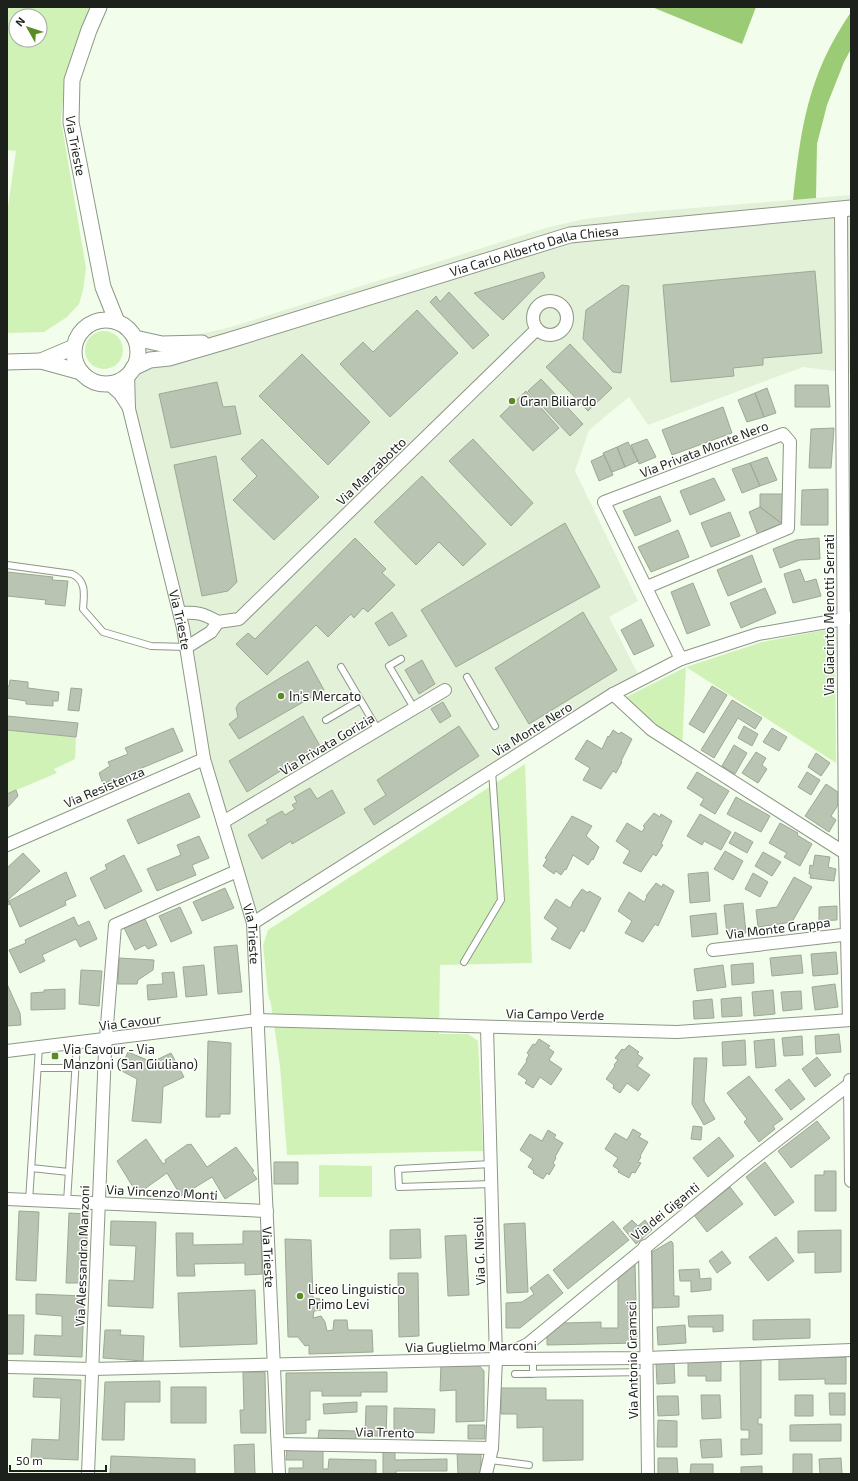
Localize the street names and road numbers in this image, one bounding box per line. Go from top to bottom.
street label: Via Trieste [63,115,89,177]
street label: Via Carlo Alberto Dalla Chiesa [448,222,619,280]
street label: Via Privata Monte Nero [638,417,770,481]
street label: Via Marzabotto [333,434,409,508]
street label: Via Giacinto Menotti Serrati [821,534,837,696]
street label: Via Trieste [166,588,194,651]
street label: Via Monte Nero [489,698,575,760]
street label: Via Privata Gorizia [277,710,377,778]
street label: Via Resistenza [61,763,147,811]
street label: Via Trieste [240,902,263,965]
street label: Via Monte Grappa [725,914,831,942]
street label: Via Campo Verde [506,1005,604,1023]
street label: Via Cavour [98,1010,162,1034]
street label: Via dei Giganti [628,1179,702,1243]
street label: Via Vincenzo Monti [106,1181,218,1203]
street label: Via Alessandro Manzoni [72,1185,92,1327]
street label: Via G. Nisoli [470,1216,488,1286]
street label: Via Trieste [259,1226,278,1288]
street label: Via Antonio Gramsci [623,1301,641,1419]
street label: Via Guglielmo Marconi [405,1337,537,1355]
street label: Via Trento [355,1423,415,1441]

